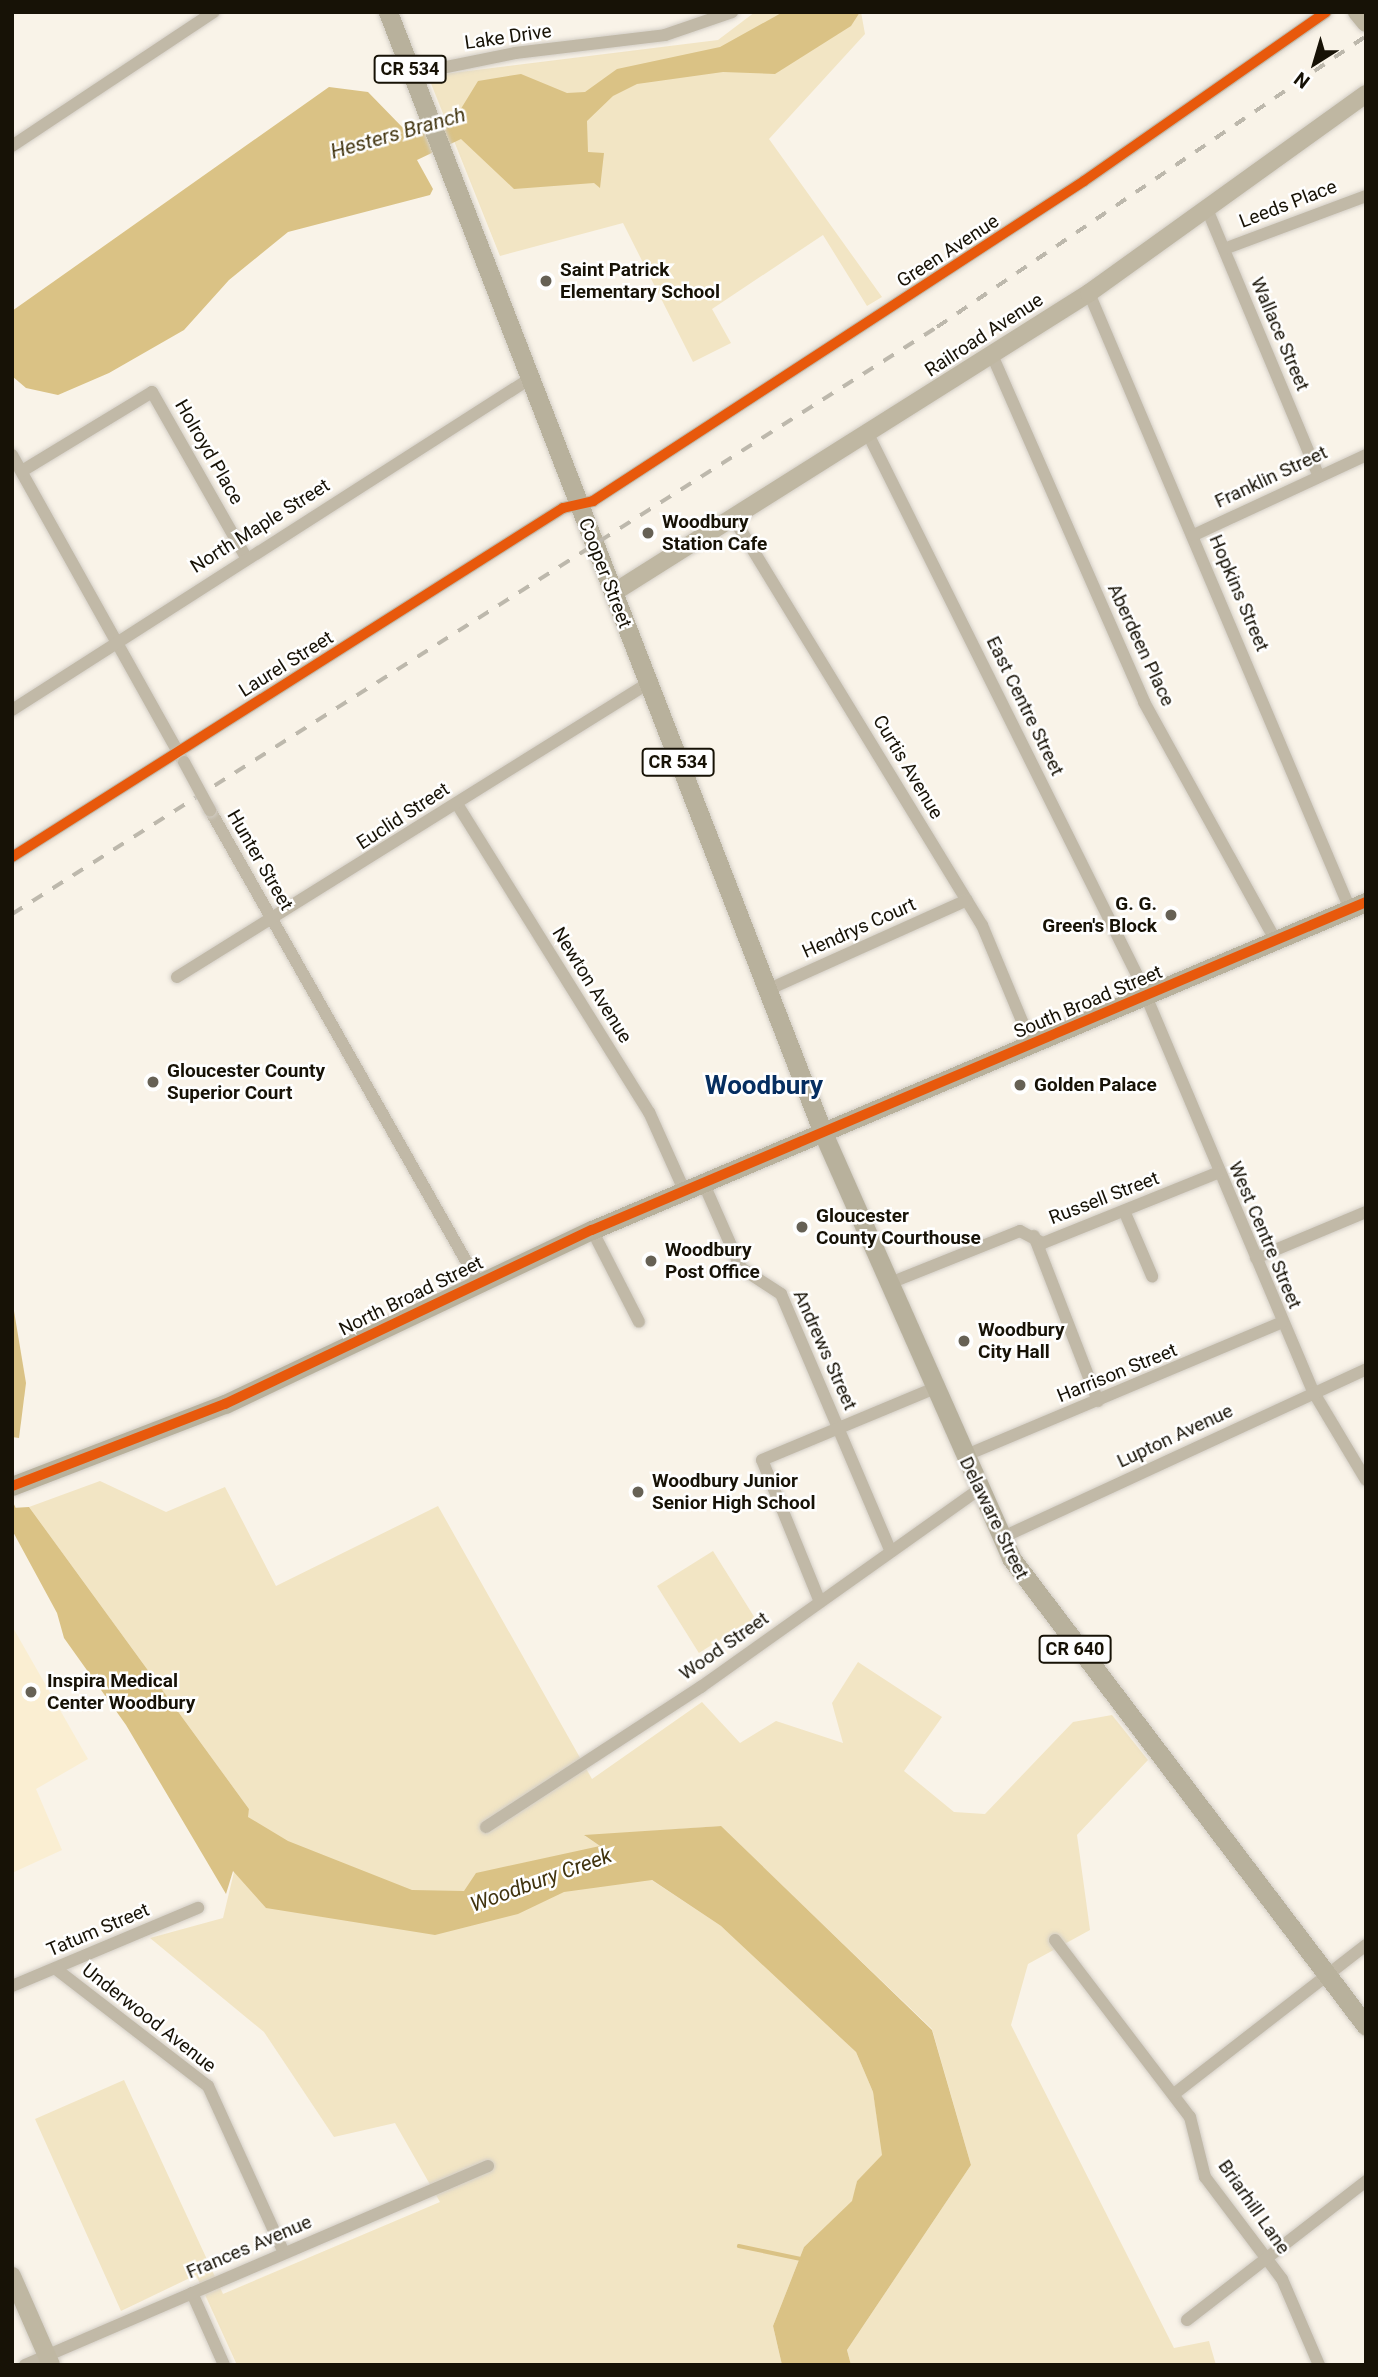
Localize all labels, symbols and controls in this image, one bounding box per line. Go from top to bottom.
street label: Lake Drive [463,20,553,54]
north arrow [1280,28,1350,98]
road number: CR 534 [373,55,447,84]
text: N [1290,67,1314,93]
water label: Hesters Branch [328,102,468,164]
street label: Leeds Place [1236,175,1340,233]
street label: Green Avenue [893,210,1003,292]
place label: Saint Patrick Elementary School [560,259,720,303]
marker: Saint Patrick Elementary School [538,273,554,289]
street label: Wallace Street [1246,274,1314,394]
street label: Railroad Avenue [921,288,1047,382]
street label: Holroyd Place [170,396,248,508]
street label: Franklin Street [1211,441,1331,513]
street label: North Maple Street [186,474,334,578]
place label: Woodbury Station Cafe [662,511,767,555]
street label: Cooper Street [574,515,636,631]
marker: Woodbury Station Cafe [640,525,656,541]
street label: Hopkins Street [1204,531,1274,655]
street label: Aberdeen Place [1103,580,1179,710]
street label: Laurel Street [235,626,337,702]
street label: East Centre Street [981,633,1069,779]
street label: Curtis Avenue [868,711,948,823]
road number: CR 534 [641,748,715,776]
street label: Euclid Street [352,778,454,854]
street label: Hunter Street [222,806,298,914]
street label: Hendrys Court [799,893,919,963]
place label: G. G. Green's Block [1042,893,1157,937]
marker: G. G. Green's Block [1163,907,1179,923]
street label: Newton Avenue [547,923,637,1047]
street label: South Broad Street [1010,960,1166,1044]
place label: Gloucester County Superior Court [167,1060,325,1104]
district label: Woodbury [705,1070,823,1102]
marker: Gloucester County Superior Court [145,1074,161,1090]
place label: Golden Palace [1034,1074,1157,1096]
marker: Golden Palace [1012,1077,1028,1093]
street label: West Centre Street [1224,1158,1306,1312]
street label: Russell Street [1046,1167,1162,1229]
place label: Gloucester County Courthouse [816,1205,981,1249]
marker: Gloucester County Courthouse [794,1219,810,1235]
place label: Woodbury Post Office [665,1239,760,1283]
street label: North Broad Street [335,1251,487,1341]
marker: Woodbury Post Office [643,1253,659,1269]
street label: Andrews Street [788,1287,862,1413]
place label: Woodbury City Hall [978,1319,1065,1363]
marker: Woodbury City Hall [956,1333,972,1349]
street label: Harrison Street [1054,1339,1180,1407]
street label: Lupton Avenue [1113,1399,1237,1473]
street label: Delaware Street [955,1453,1033,1583]
place label: Woodbury Junior Senior High School [652,1470,815,1514]
marker: Woodbury Junior Senior High School [630,1484,646,1500]
street label: Wood Street [675,1607,773,1685]
road number: CR 640 [1038,1634,1112,1664]
place label: Inspira Medical Center Woodbury [47,1670,195,1714]
marker: Inspira Medical Center Woodbury [21,1682,41,1702]
water label: Woodbury Creek [467,1843,615,1917]
street label: Tatum Street [43,1898,153,1962]
street label: Underwood Avenue [77,1959,221,2077]
street label: Briarhill Lane [1213,2155,1295,2259]
street label: Frances Avenue [183,2210,315,2284]

